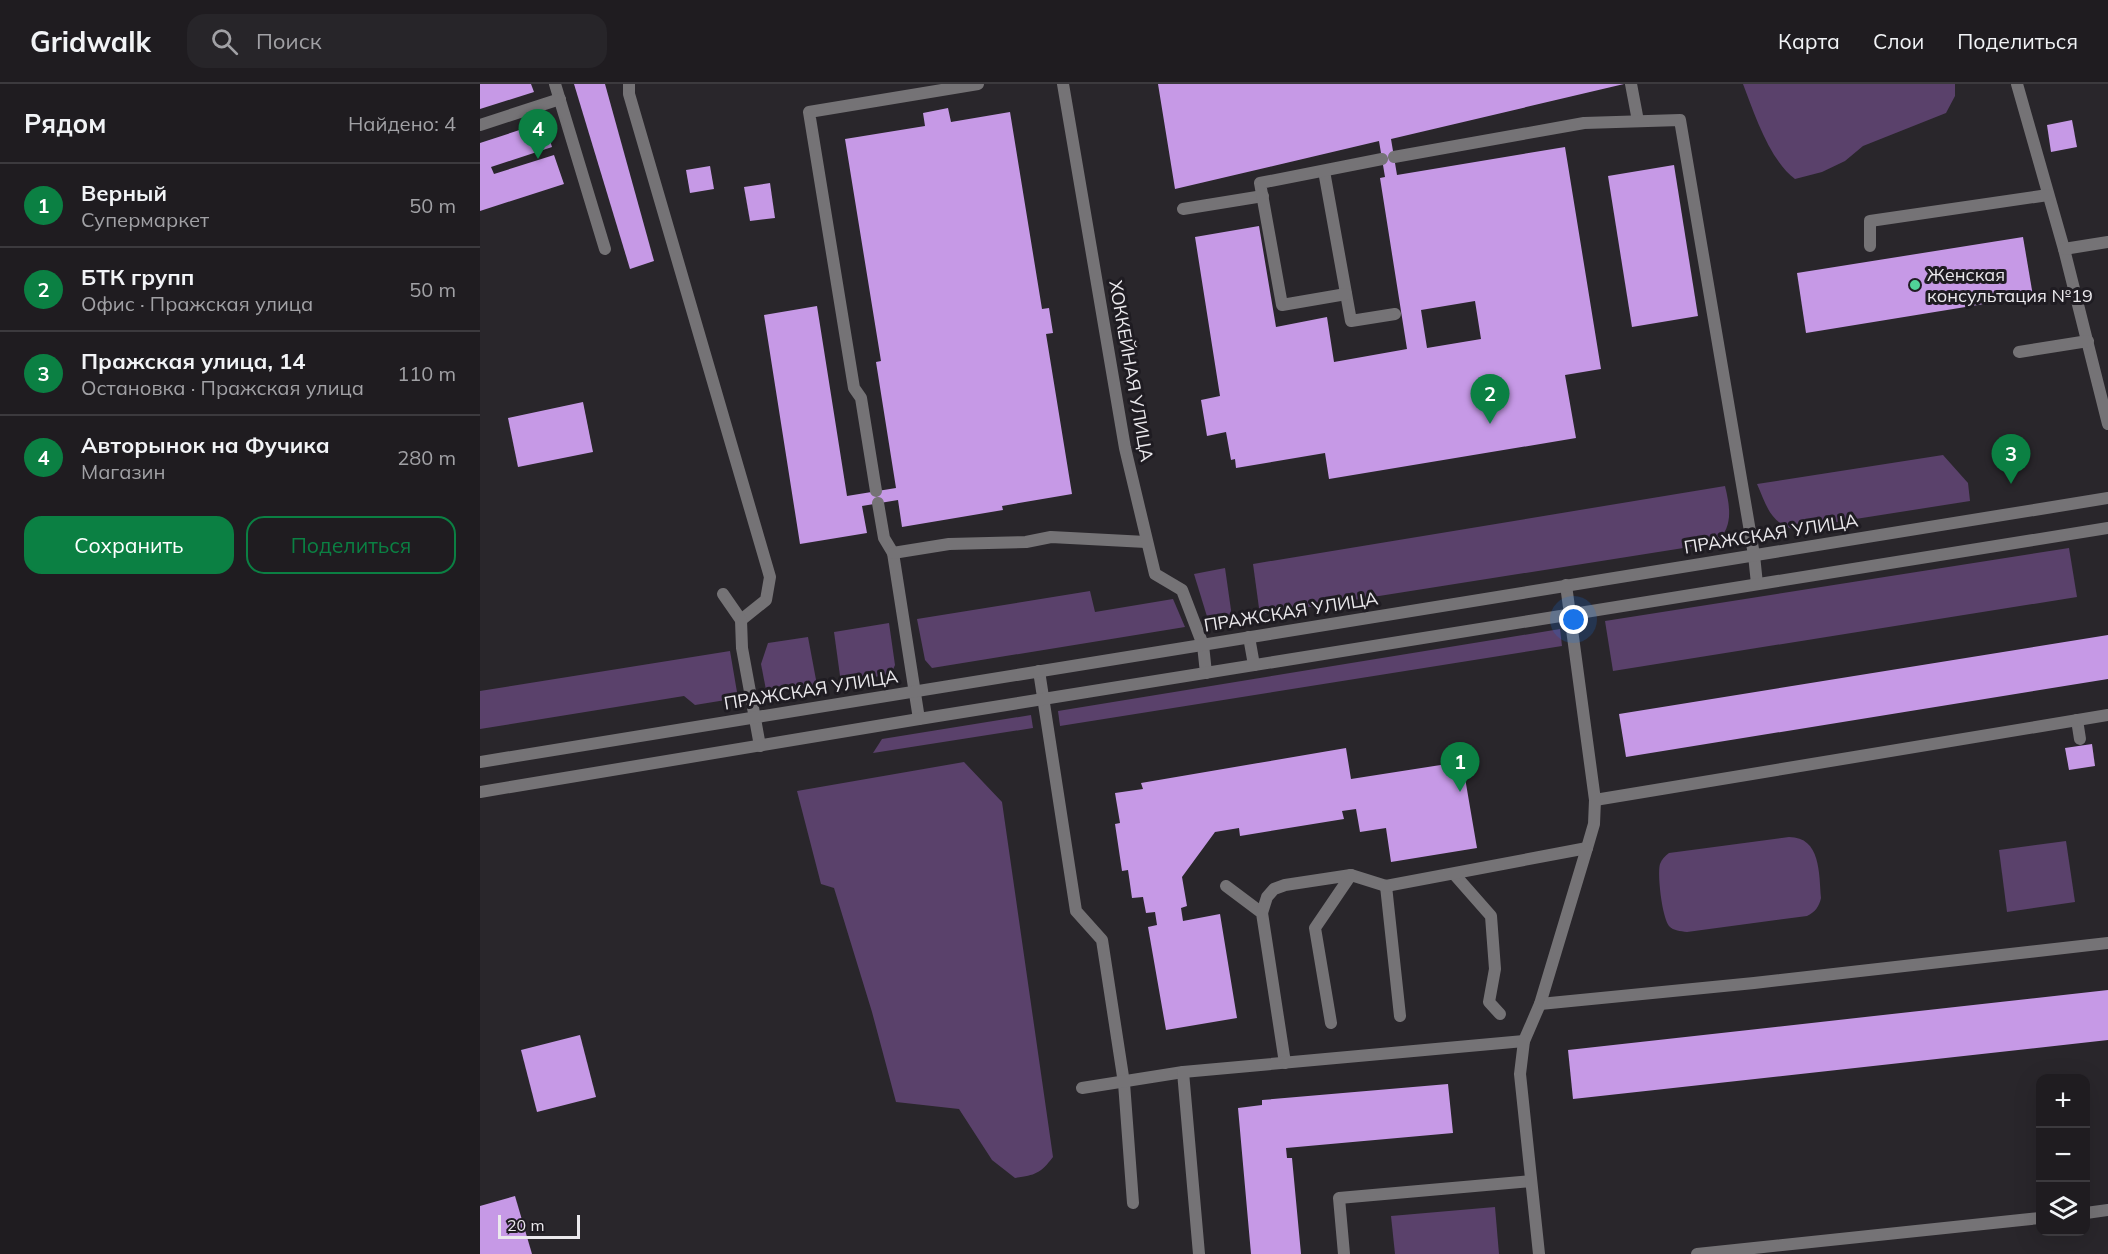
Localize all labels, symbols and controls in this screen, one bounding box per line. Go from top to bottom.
search box [187,14,607,68]
text: Gridwalk [30,24,151,59]
icon: search [208,25,241,58]
text: Поиск [256,27,322,55]
text: Карта [1778,28,1840,54]
text: Слои [1873,28,1924,54]
text: Поделиться [1957,28,2078,54]
text: Рядом [24,107,107,140]
pin: 4 [518,110,558,159]
text: Найдено: 4 [348,111,456,136]
text: Верный [81,179,167,207]
text: 1 [38,193,50,218]
text: 50 m [409,193,456,218]
text: Супермаркет [81,207,209,232]
text: БТК групп [81,263,194,291]
place label: Женская консультация №19 [1927,263,2093,307]
text: 2 [38,277,50,302]
text: 50 m [409,277,456,302]
street label: ХОККЕЙНАЯ УЛИЦА [1104,278,1159,463]
marker: Женская консультация №19 [1908,278,1922,292]
text: Офис · Пражская улица [81,291,313,316]
text: Пражская улица, 14 [81,347,305,375]
text: 3 [38,361,50,386]
text: 110 m [397,361,456,386]
pin: 2 [1470,374,1510,424]
text: Остановка · Пражская улица [81,375,364,400]
text: Авторынок на Фучика [81,431,330,459]
pin: 3 [1992,434,2030,484]
text: 4 [38,445,50,470]
text: 280 m [397,445,456,470]
text: Магазин [81,459,165,484]
street label: ПРАЖСКАЯ УЛИЦА [1682,508,1860,559]
button: Сохранить [24,516,234,574]
button: Поделиться [246,516,456,574]
street label: ПРАЖСКАЯ УЛИЦА [1202,586,1380,637]
your location [1559,605,1588,634]
street label: ПРАЖСКАЯ УЛИЦА [722,664,900,715]
pin: 1 [1440,742,1480,792]
map controls [2036,1074,2090,1236]
button: + [2036,1074,2090,1128]
button: − [2036,1128,2090,1182]
button: layers [2036,1182,2090,1236]
scale bar [498,1212,580,1240]
text: 20 m [507,1215,544,1235]

